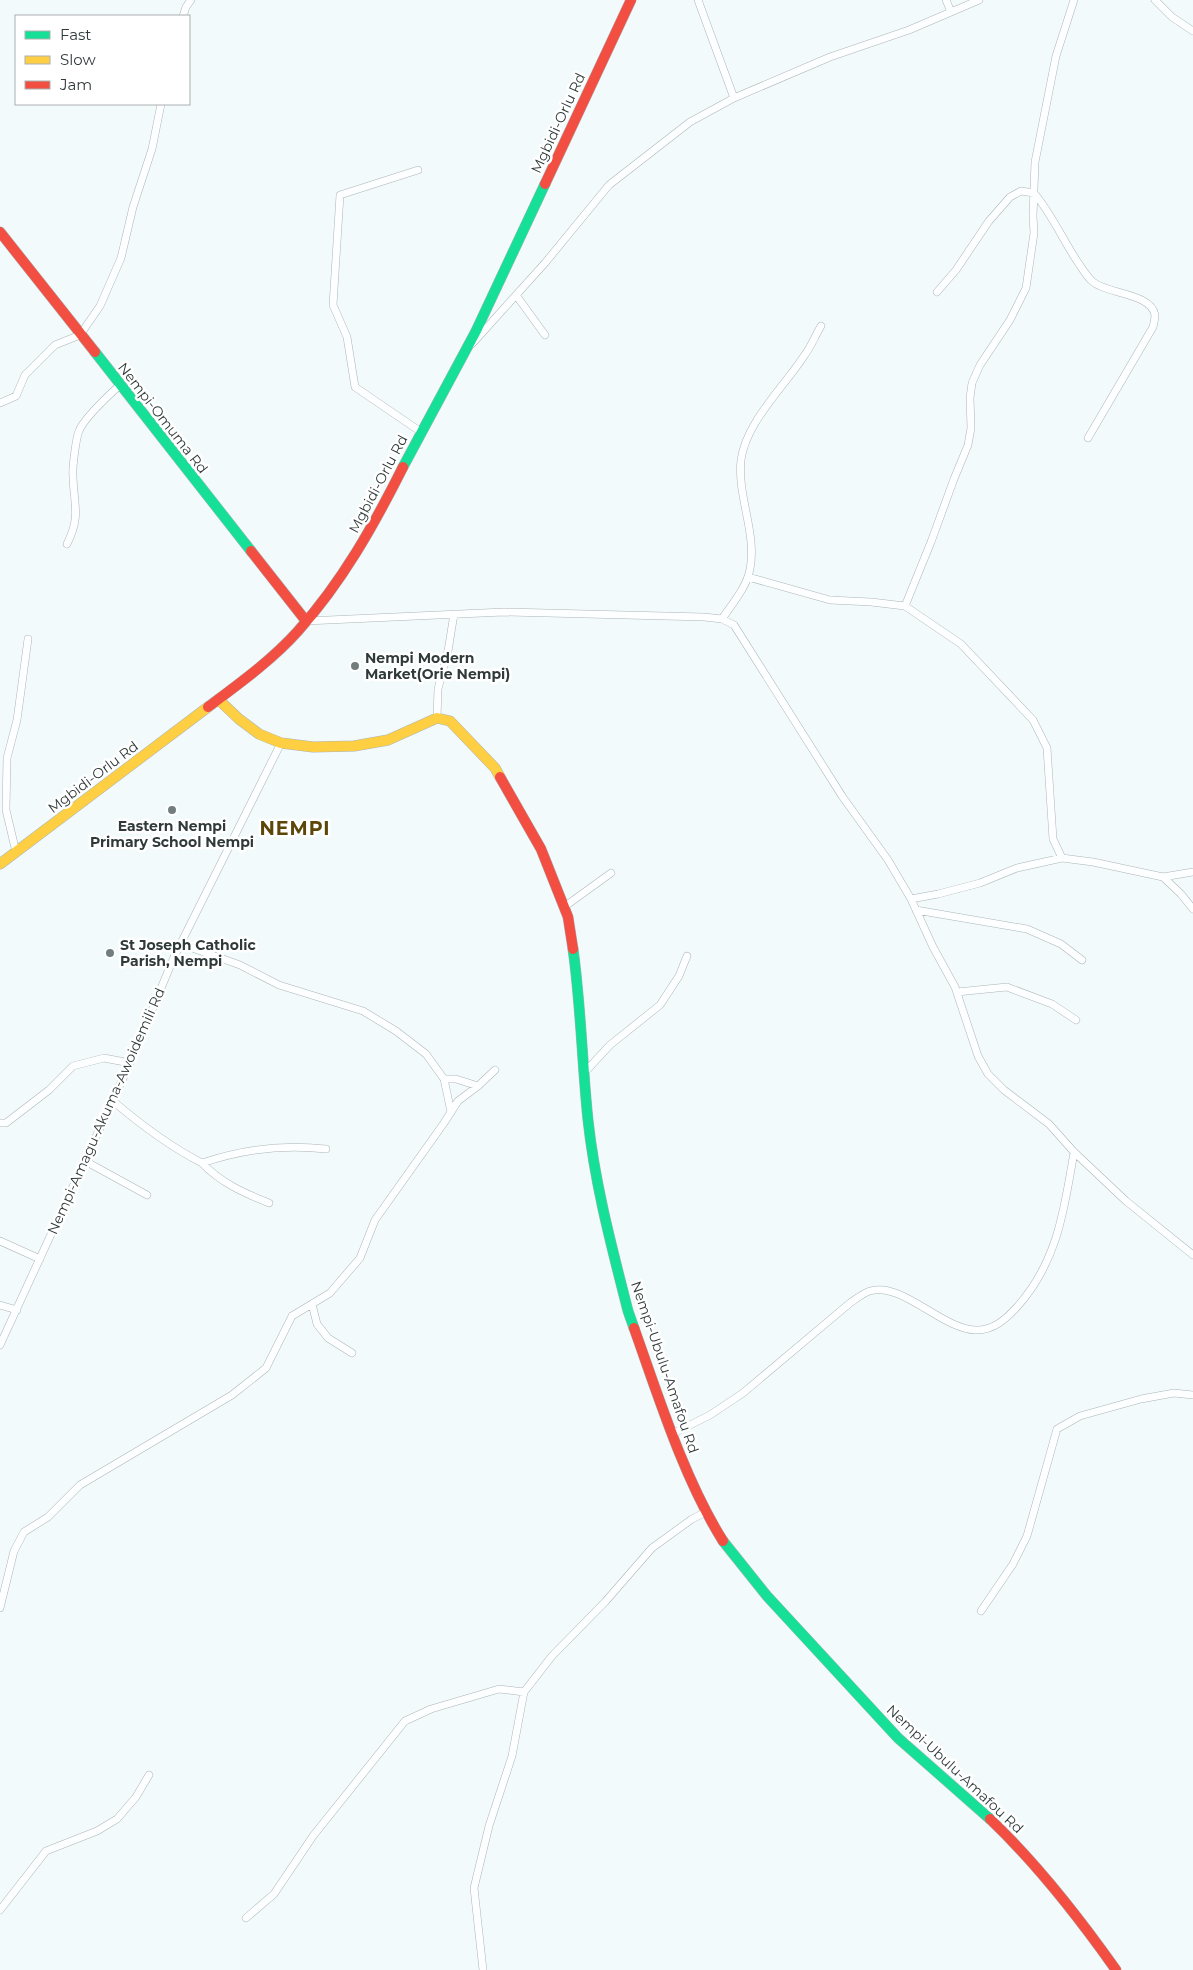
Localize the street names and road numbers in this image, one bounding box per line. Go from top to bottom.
street label: Mgbidi-Orlu Rd [527,70,589,176]
street label: Nempi-Omuma Rd [114,359,212,477]
street label: Mgbidi-Orlu Rd [345,432,411,536]
street label: Mgbidi-Orlu Rd [44,737,142,817]
street label: Nempi-Amagu-Akuma-Awoidemili Rd [43,985,169,1237]
street label: Nempi-Ubulu-Amafou Rd [627,1279,703,1455]
street label: Nempi-Ubulu-Amafou Rd [883,1701,1027,1837]

